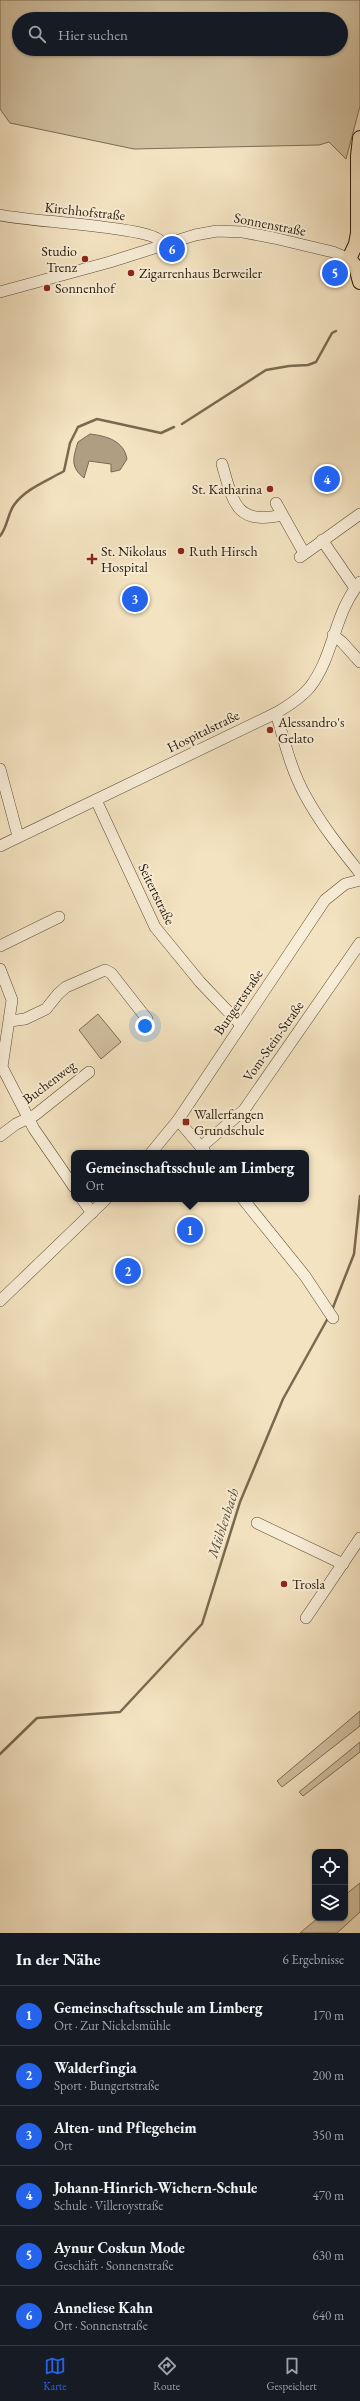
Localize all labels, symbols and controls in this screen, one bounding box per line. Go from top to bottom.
search box [12,12,348,56]
icon: search [26,23,48,45]
text: Hier suchen [58,25,128,44]
street label: Kirchhofstraße [44,198,127,224]
street label: Sonnenstraße [233,208,308,240]
pin: 6 [159,234,185,264]
place label: Studio Trenz [41,242,78,276]
marker: Studio Trenz [80,254,90,264]
pin: 5 [322,258,348,288]
place label: Zigarrenhaus Berweiler [139,264,263,282]
marker: Zigarrenhaus Berweiler [126,268,136,278]
place label: Sonnenhof [55,279,116,297]
marker: Sonnenhof [42,283,52,293]
pin: 4 [314,464,340,494]
place label: St. Katharina [192,480,262,498]
marker: St. Katharina [265,484,275,494]
place label: St. Nikolaus Hospital [101,542,167,576]
place label: Ruth Hirsch [189,542,258,560]
marker: Ruth Hirsch [176,546,186,556]
marker: St. Nikolaus Hospital [86,553,98,565]
pin: 3 [122,584,148,614]
street label: Hospitalstraße [164,705,243,756]
place label: Alessandro's Gelato [277,713,345,747]
marker: Alessandro's Gelato [265,725,275,735]
street label: Seitertstraße [134,860,180,928]
street label: Bungertstraße [209,965,267,1038]
street label: Vom-Stein-Straße [239,997,308,1085]
your location [135,1016,155,1036]
street label: Buchenweg [19,1056,80,1108]
place label: Wallerfangen Grundschule [194,1105,265,1139]
marker: Wallerfangen Grundschule [181,1117,191,1127]
popup [71,1150,309,1202]
text: Gemeinschaftsschule am Limberg [86,1158,294,1177]
text: Ort [86,1177,104,1194]
pin: 1 [177,1215,203,1245]
pin: 2 [115,1256,141,1286]
water label: Mühlenbach [202,1485,243,1561]
place label: Trosla [292,1575,325,1593]
marker: Trosla [279,1579,289,1589]
map controls [312,1849,348,1921]
button: locate [312,1849,348,1885]
button: layers [312,1885,348,1921]
text: In der Nähe [16,1948,101,1970]
text: 6 Ergebnisse [283,1951,344,1968]
text: Gemeinschaftsschule am Limberg [54,1998,263,2017]
text: 1 [26,2007,32,2024]
text: 170 m [313,2007,344,2024]
text: Ort · Zur Nickelsmühle [54,2017,171,2034]
text: Walderfingia [54,2058,137,2077]
text: 2 [26,2067,32,2084]
text: 200 m [313,2067,344,2084]
text: Sport · Bungertstraße [54,2077,159,2094]
text: Alten- und Pflegeheim [54,2118,197,2137]
text: 3 [26,2127,32,2144]
text: 350 m [313,2127,344,2144]
text: Ort [54,2137,72,2154]
text: Johann-Hinrich-Wichern-Schule [54,2178,257,2197]
text: 4 [26,2187,32,2204]
text: 470 m [313,2187,344,2204]
text: Schule · Villeroystraße [54,2197,163,2214]
text: Aynur Coskun Mode [54,2238,185,2257]
text: 5 [26,2247,32,2264]
text: 630 m [313,2247,344,2264]
text: Geschäft · Sonnenstraße [54,2257,174,2274]
text: Anneliese Kahn [54,2298,153,2317]
text: 6 [26,2307,32,2324]
text: 640 m [313,2307,344,2324]
text: Ort · Sonnenstraße [54,2317,148,2334]
tab: Karte [43,2355,67,2393]
tab: Route [153,2355,180,2393]
tab: Gespeichert [267,2355,317,2393]

